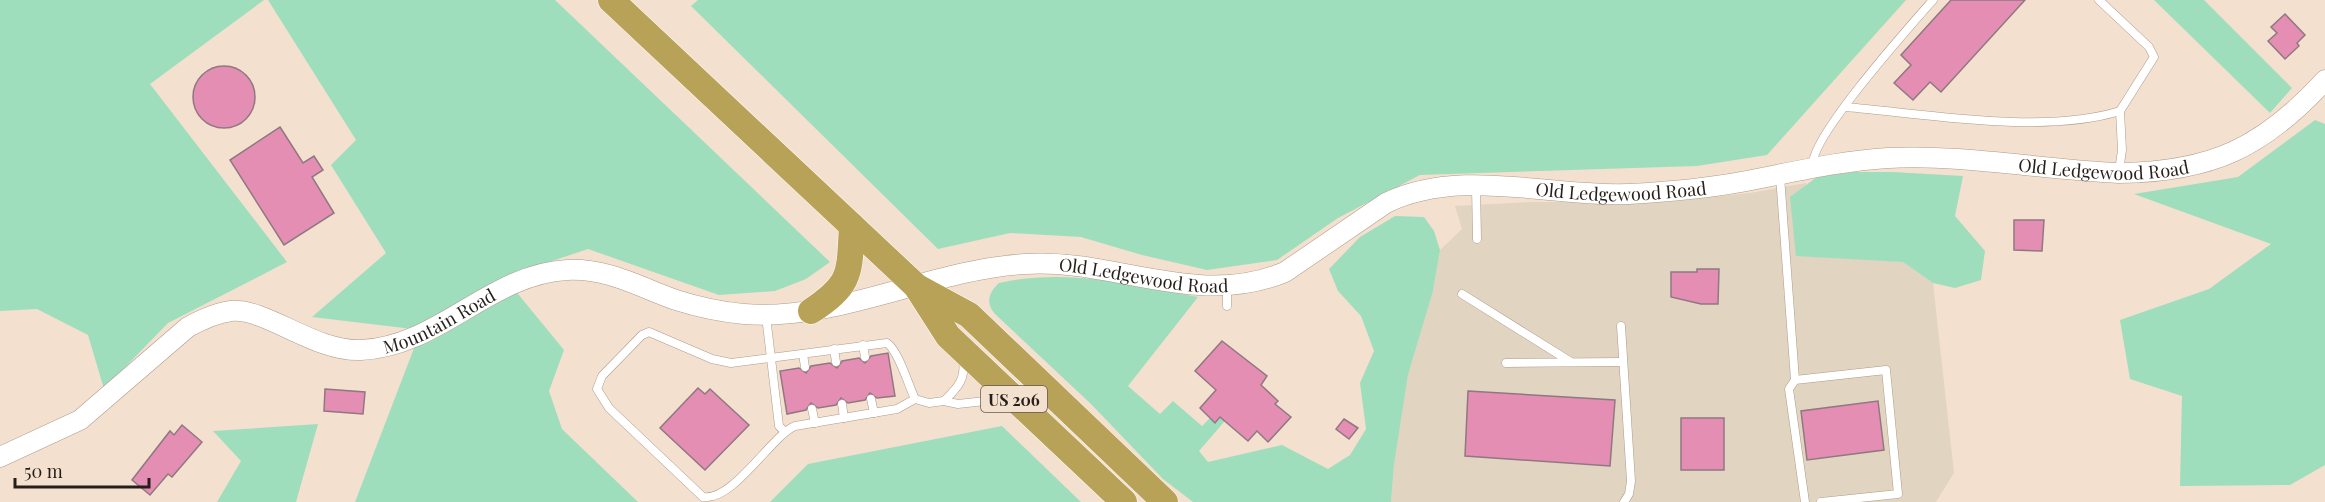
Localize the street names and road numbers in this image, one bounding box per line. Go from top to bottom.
street label: Old Ledgewood Road [2017,152,2192,185]
street label: Old Ledgewood Road [1535,175,1708,206]
street label: Old Ledgewood Road [1058,252,1229,298]
street label: Mountain Road [380,283,500,359]
road number: US 206 [981,386,1047,412]

